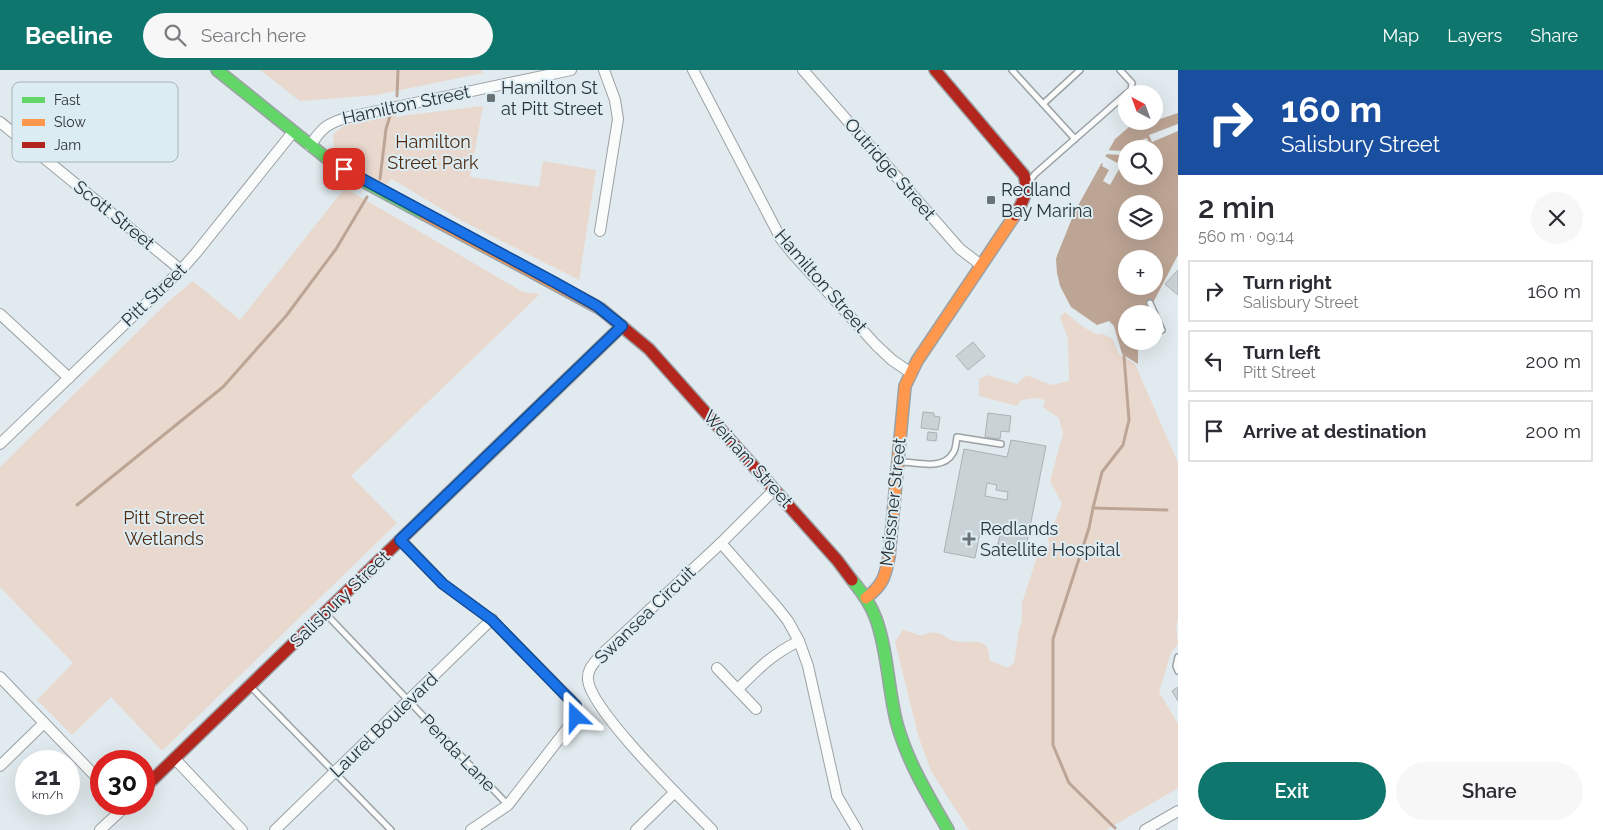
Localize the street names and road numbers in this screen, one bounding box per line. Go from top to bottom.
street label: Hamilton Street [340,81,472,128]
street label: Outridge Street [841,114,940,224]
street label: Scott Street [70,176,159,254]
street label: Hamilton Street [771,225,872,337]
street label: Pitt Street [117,259,190,331]
street label: Weinam Street [699,406,797,512]
street label: Meissner Street [875,437,910,567]
street label: Salisbury Street [286,546,394,651]
street label: Swansea Circuit [590,561,699,668]
street label: Laurel Boulevard [325,668,442,781]
street label: Penda Lane [416,710,501,796]

